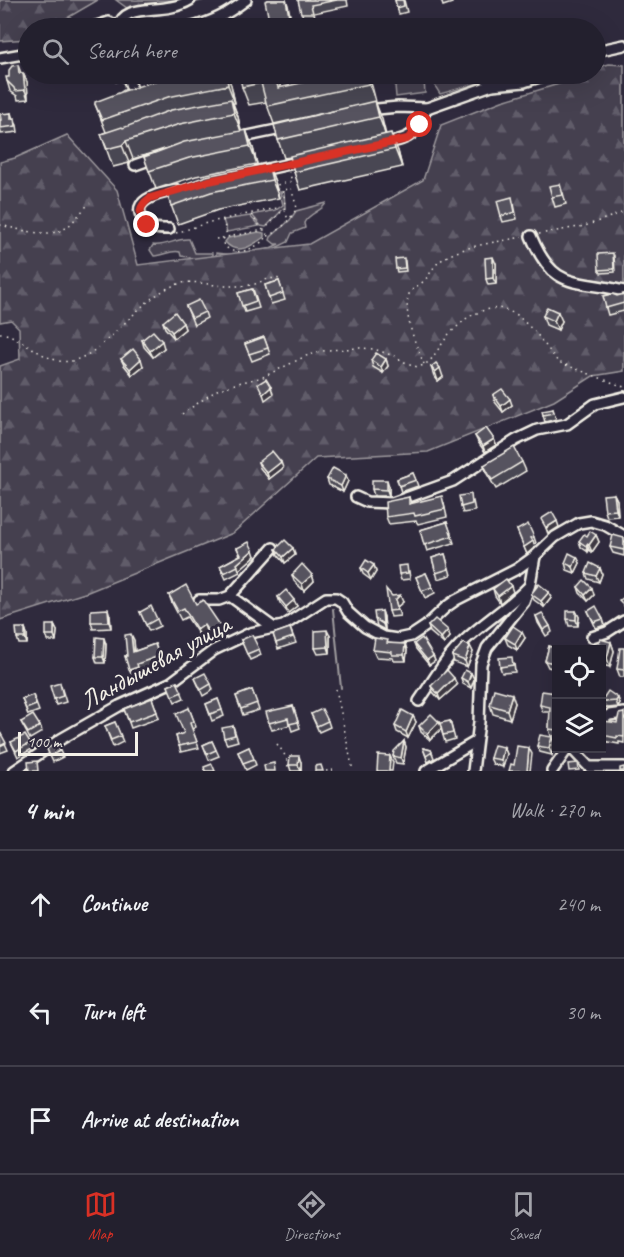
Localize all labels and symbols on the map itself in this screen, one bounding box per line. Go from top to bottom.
route start [406,111,432,137]
route end [133,211,159,237]
street label: Ландышевая улица [74,606,238,717]
scale bar [18,729,138,756]

